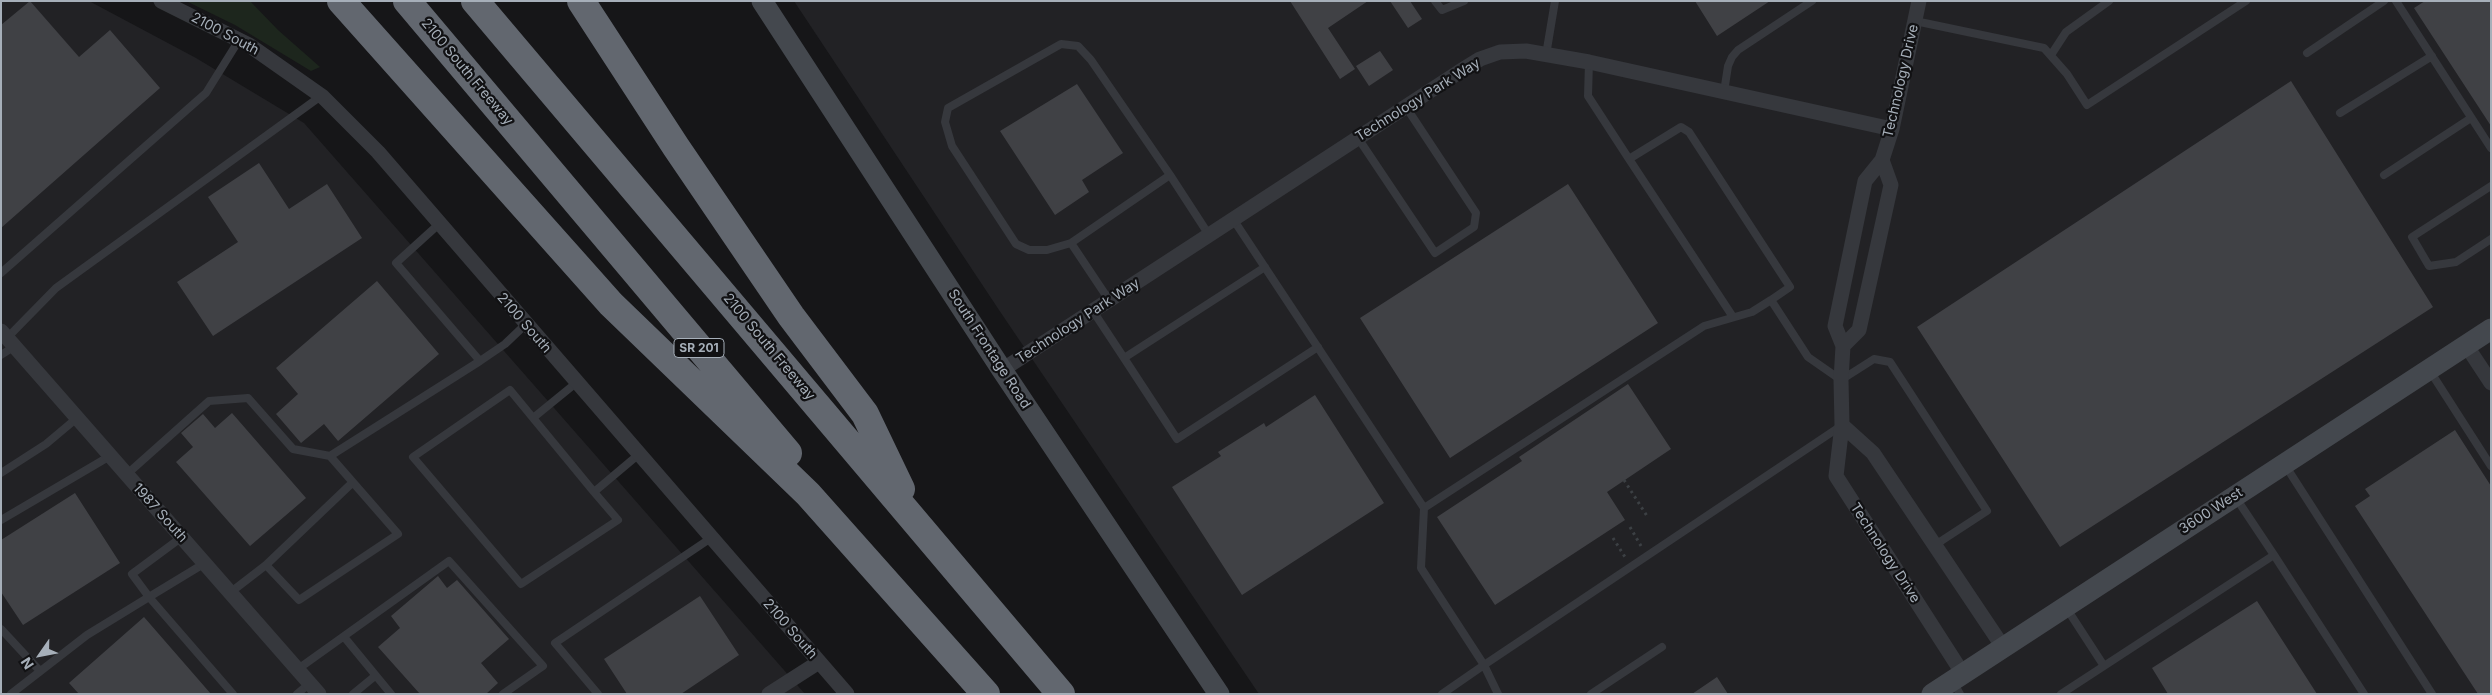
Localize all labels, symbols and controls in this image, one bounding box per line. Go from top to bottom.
street label: 2100 South [188,9,262,59]
street label: 2100 South Freeway [417,15,517,129]
street label: Technology Drive [1880,23,1922,139]
street label: Technology Park Way [1353,55,1483,145]
street label: Technology Park Way [1013,275,1143,367]
street label: South Frontage Road [944,286,1034,412]
street label: 2100 South [493,289,555,357]
street label: 2100 South Freeway [719,290,819,404]
road number: SR 201 [674,338,724,358]
street label: 1987 South [129,480,191,546]
street label: 3600 West [2176,484,2246,538]
street label: Technology Drive [1846,500,1924,606]
street label: 2100 South [759,595,821,663]
north arrow [15,630,65,680]
text: N [17,654,37,673]

